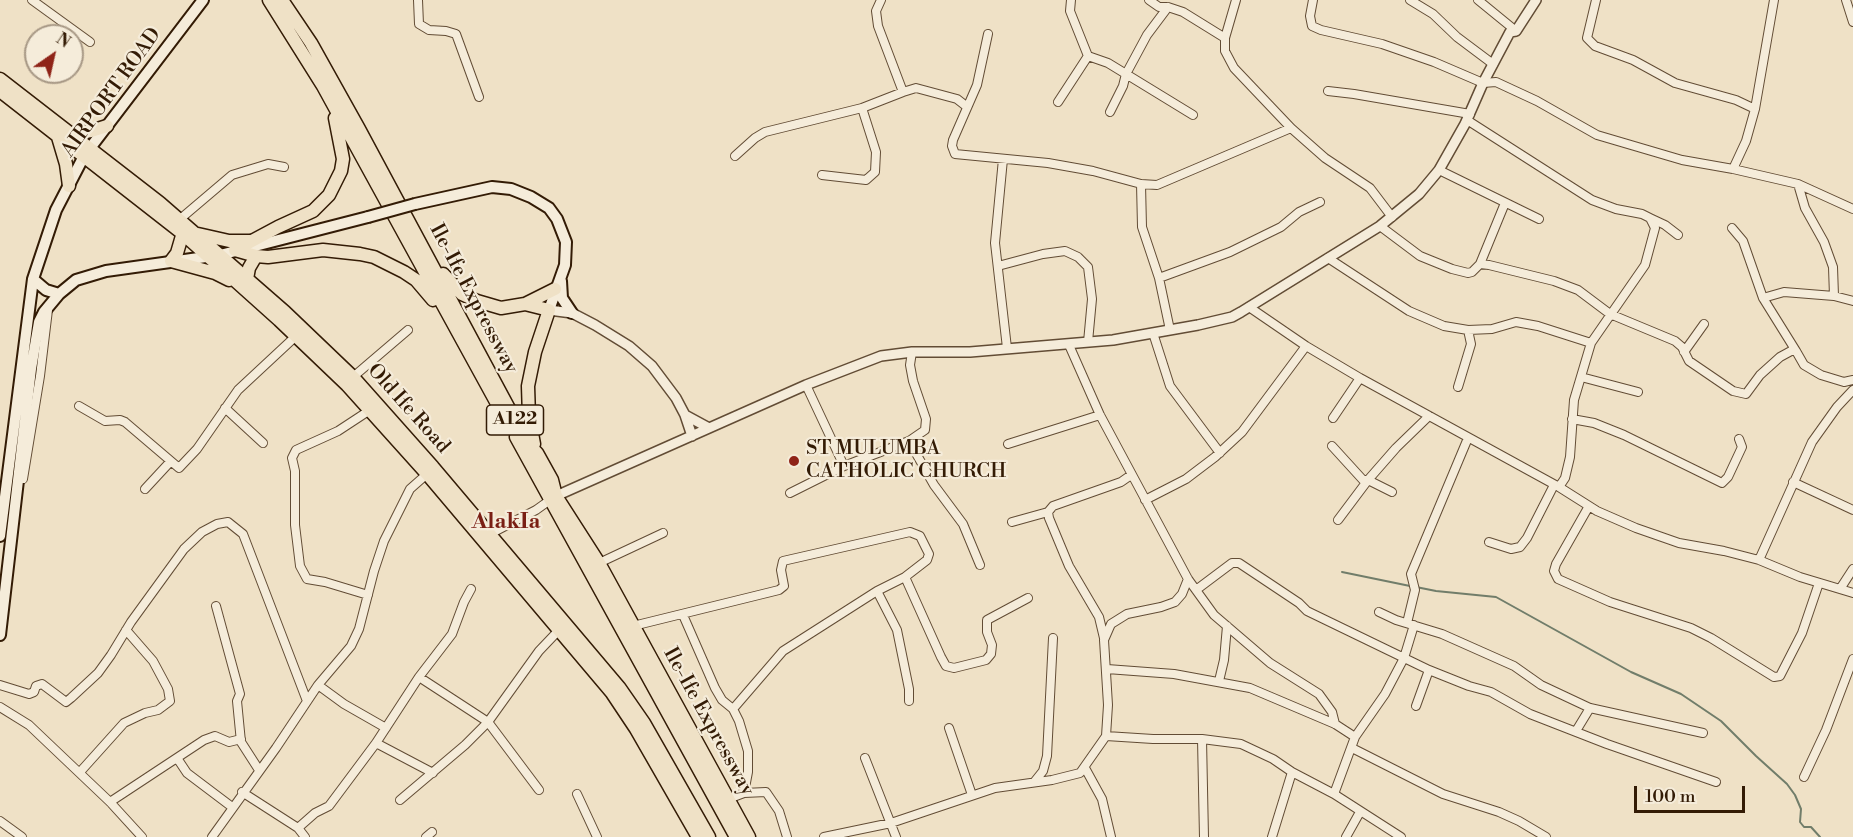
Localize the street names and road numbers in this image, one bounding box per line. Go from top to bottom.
street label: AIRPORT ROAD [57,24,167,162]
street label: Ile-Ife Expressway [424,220,522,378]
street label: Old Ife Road [362,359,454,459]
road number: A122 [486,405,544,435]
street label: Ile-Ife Expressway [657,644,759,800]

